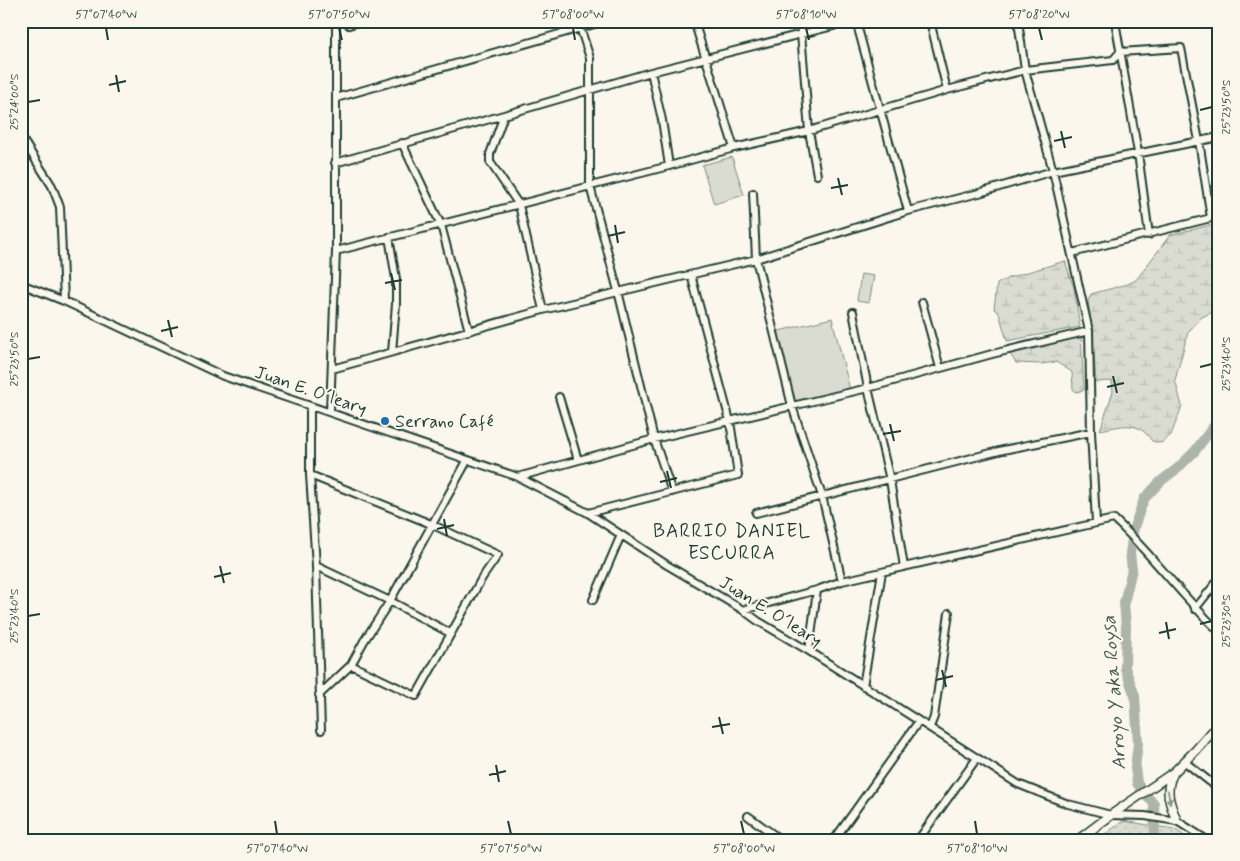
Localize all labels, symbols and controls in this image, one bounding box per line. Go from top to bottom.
text: 57°07'40"W [75,7,137,23]
text: 57°07'50"W [308,7,370,23]
text: 57°08'00"W [542,7,604,23]
text: 57°08'10"W [776,7,836,23]
text: 57°08'20"W [1008,7,1070,23]
text: 25°24'00"S [7,73,23,130]
text: 25°23'50"S [1219,79,1235,134]
text: 25°23'50"S [7,331,23,386]
text: 25°23'40"S [1219,336,1235,391]
street label: Juan E. O´leary [252,361,370,421]
place label: Serrano Café [395,410,493,434]
marker: Serrano Café [379,415,391,427]
district label: BARRIO DANIEL ESCURRA [653,519,811,566]
street label: Juan E. O´leary [715,571,826,653]
text: 25°23'40"S [7,588,23,643]
text: 25°23'30"S [1219,594,1235,648]
water label: Arroyo Y aka Roysa [1097,614,1132,771]
one-way arrow [1166,789,1174,805]
text: 57°07'40"W [246,841,308,857]
text: 57°07'50"W [480,841,542,857]
text: 57°08'00"W [713,841,775,857]
text: 57°08'10"W [947,841,1007,857]

